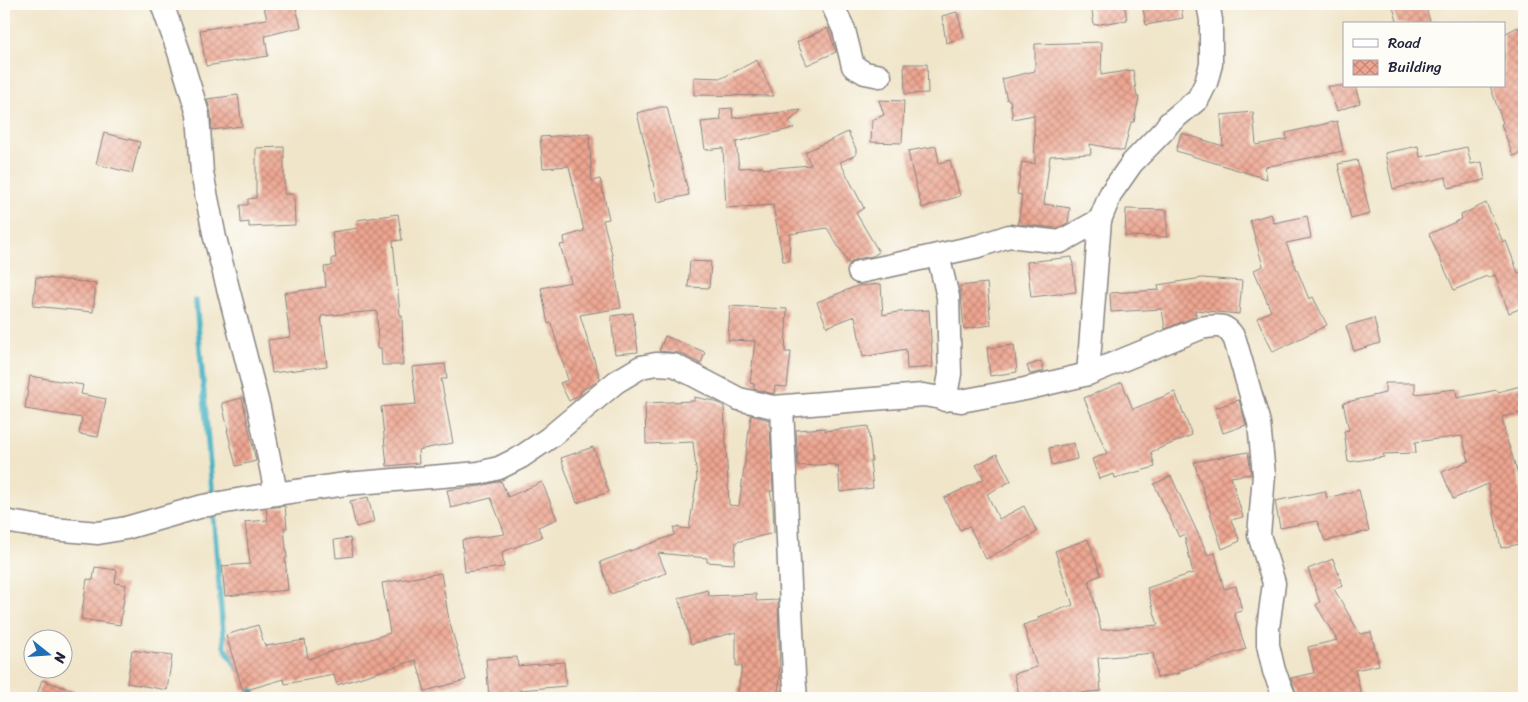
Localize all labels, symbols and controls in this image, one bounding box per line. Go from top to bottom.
legend [1343,22,1506,88]
text: Road [1388,30,1421,56]
text: Building [1388,54,1442,80]
north arrow [22,630,72,680]
text: N [46,648,74,666]

